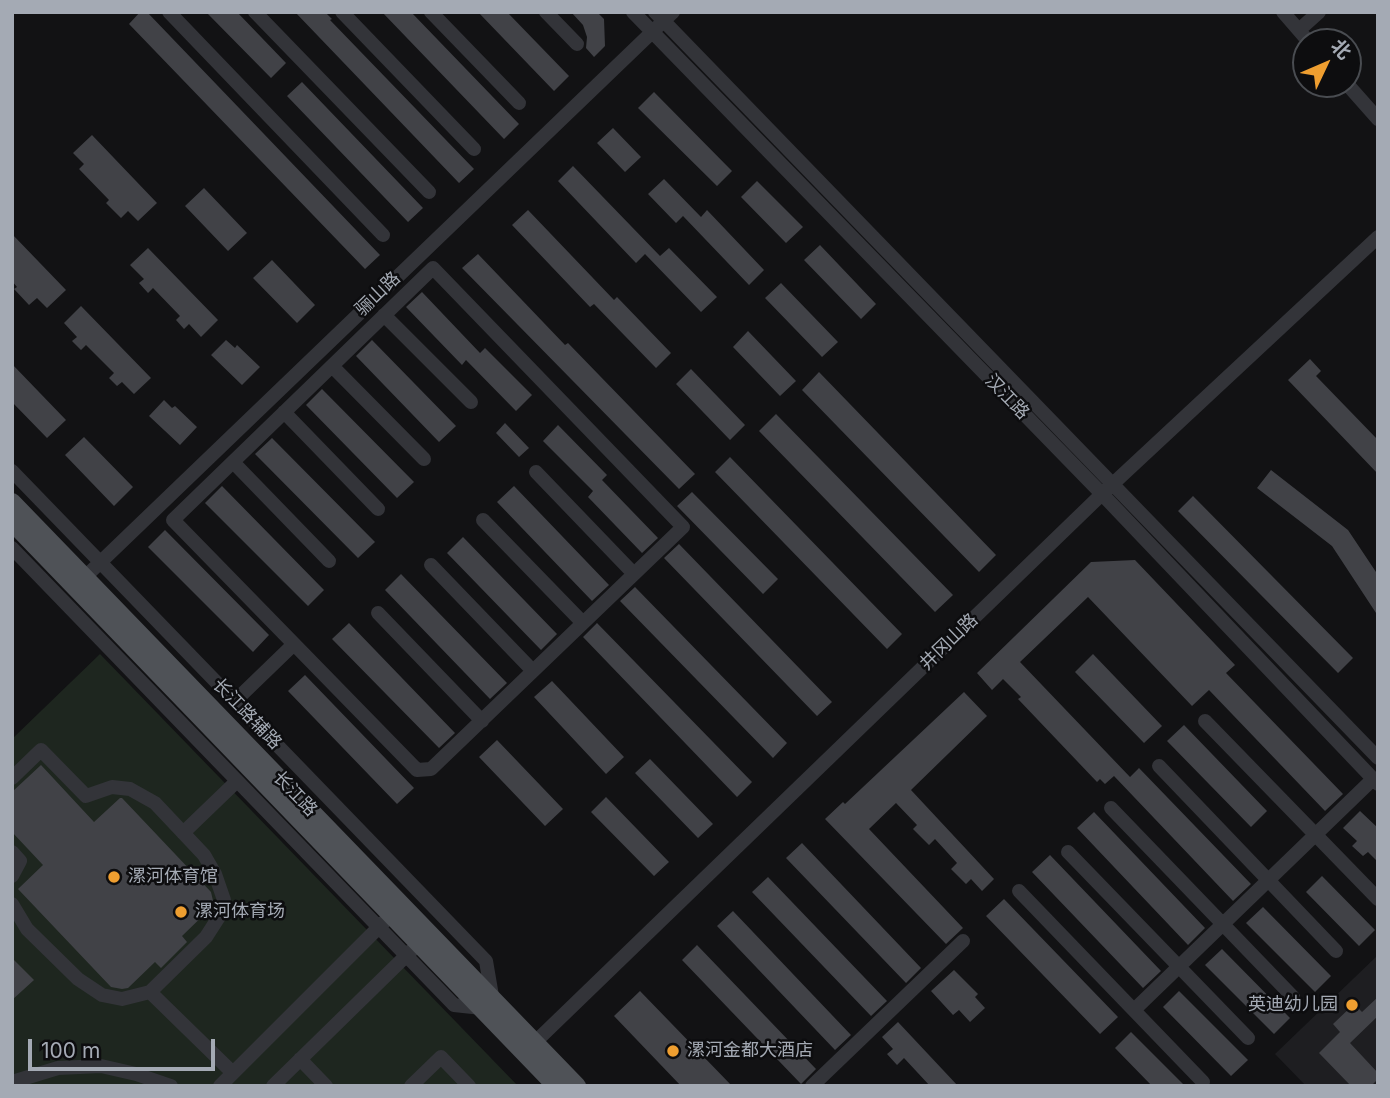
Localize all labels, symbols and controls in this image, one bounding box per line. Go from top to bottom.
north arrow [1292,28,1362,98]
text: 北 [1326,35,1356,64]
street label: 骊山路 [351,267,405,321]
street label: 汉江路 [980,370,1034,424]
street label: 井冈山路 [916,609,982,675]
street label: 长江路辅路 [208,674,286,754]
street label: 长江路 [268,767,322,821]
place label: 漯河体育馆 [128,866,218,888]
marker: 漯河体育馆 [106,869,122,885]
place label: 漯河体育场 [195,901,285,923]
marker: 漯河体育场 [173,904,189,920]
place label: 英迪幼儿园 [1248,994,1338,1016]
marker: 英迪幼儿园 [1344,997,1360,1013]
scale bar [32,1024,219,1068]
text: 100 m [41,1038,100,1063]
place label: 漯河金都大酒店 [687,1040,813,1062]
marker: 漯河金都大酒店 [665,1043,681,1059]

